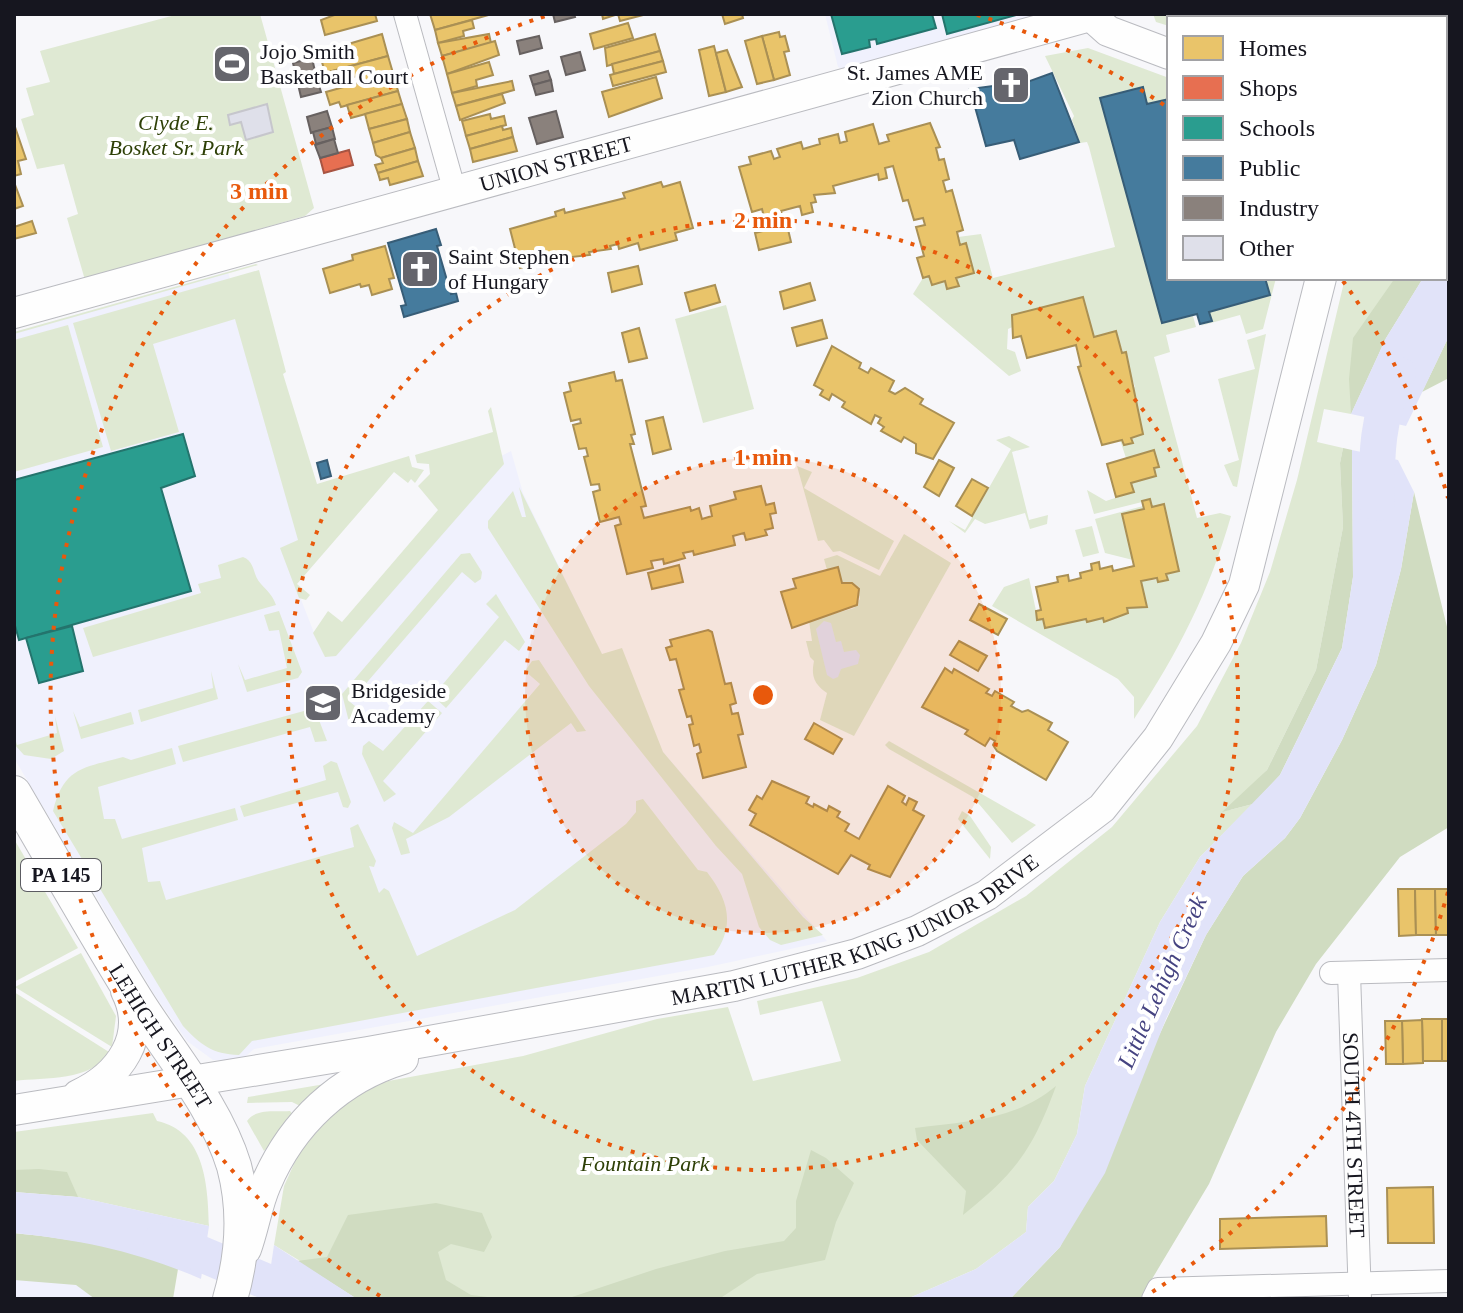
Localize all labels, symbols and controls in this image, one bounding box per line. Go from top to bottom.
legend [1167,16,1447,280]
text: Homes [1239,35,1307,61]
place label: Jojo Smith Basketball Court [260,39,408,89]
sports icon: Jojo Smith Basketball Court [211,43,253,85]
place label: St. James AME Zion Church [847,60,983,110]
church icon: St. James AME Zion Church [990,64,1032,106]
text: Shops [1239,75,1298,101]
park label: Clyde E. Bosket Sr. Park [108,110,245,160]
text: Schools [1239,115,1315,141]
street label: UNION STREET [477,130,635,196]
text: Public [1239,155,1300,181]
text: 3 min [230,178,288,204]
text: Industry [1239,195,1319,221]
text: 2 min [734,207,792,233]
text: Other [1239,235,1294,261]
place label: Saint Stephen of Hungary [448,244,570,294]
church icon: Saint Stephen of Hungary [399,248,441,290]
text: 1 min [734,444,792,470]
place label: Bridgeside Academy [351,678,446,728]
centre of rings [749,681,777,709]
school or university icon: Bridgeside Academy [302,682,344,724]
street label: MARTIN LUTHER KING JUNIOR DRIVE [669,848,1043,1010]
road number: PA 145 [21,859,101,891]
water label: Little Lehigh Creek [1112,892,1212,1073]
street label: LEHIGH STREET [104,959,218,1113]
street label: SOUTH 4TH STREET [1339,1032,1370,1239]
park label: Fountain Park [580,1151,711,1176]

